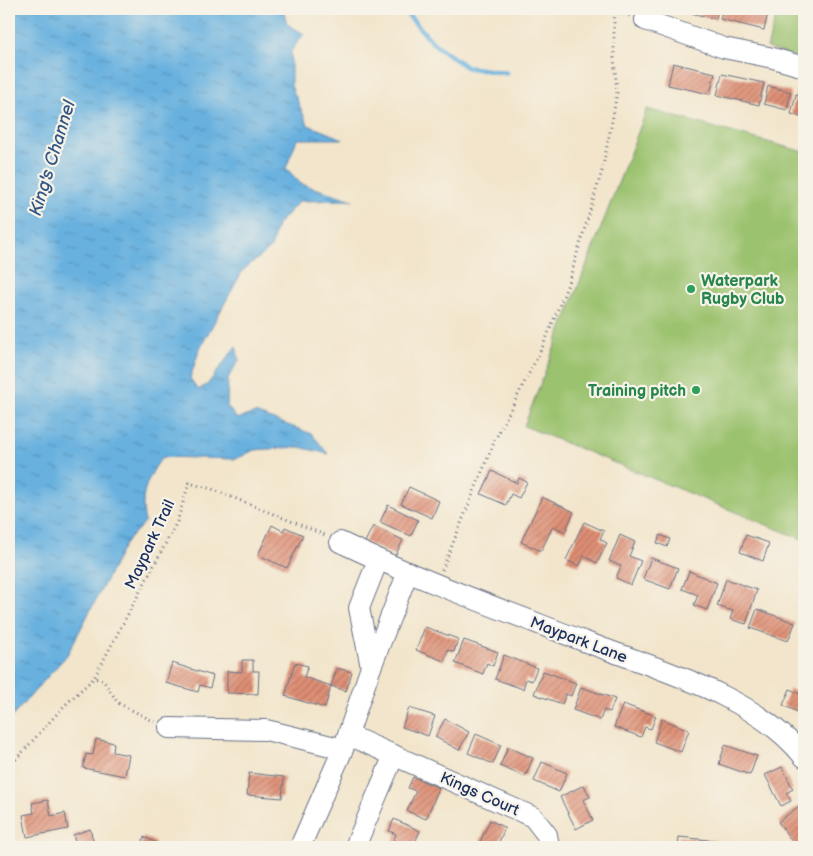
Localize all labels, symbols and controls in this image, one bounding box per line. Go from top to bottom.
water label: King's Channel [25,97,80,219]
place label: Waterpark Rugby Club [701,272,785,309]
marker: Waterpark Rugby Club [685,283,697,295]
place label: Training pitch [588,382,686,401]
marker: Training pitch [690,384,702,396]
street label: Maypark Trail [121,497,179,592]
street label: Maypark Lane [527,613,630,668]
street label: Kings Court [437,768,522,820]

